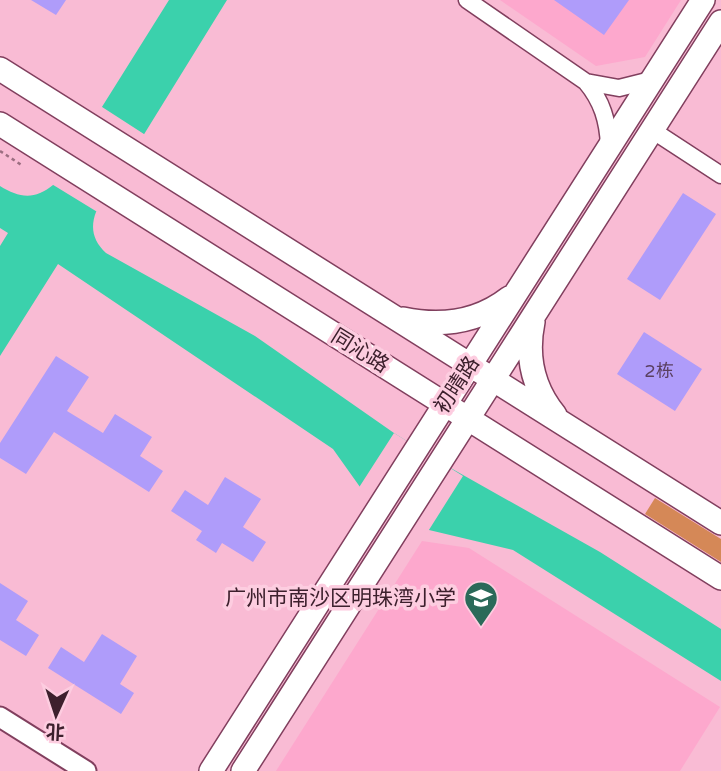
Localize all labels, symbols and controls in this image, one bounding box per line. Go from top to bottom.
street label: 同沁路 [327,324,393,378]
street label: 初晴路 [429,352,485,418]
house number: 2栋 [644,360,674,382]
school or university icon: 广州市南沙区明珠湾小学 [462,579,500,628]
place label: 广州市南沙区明珠湾小学 [225,586,456,611]
north arrow [21,680,91,750]
text: 北 [45,719,65,742]

